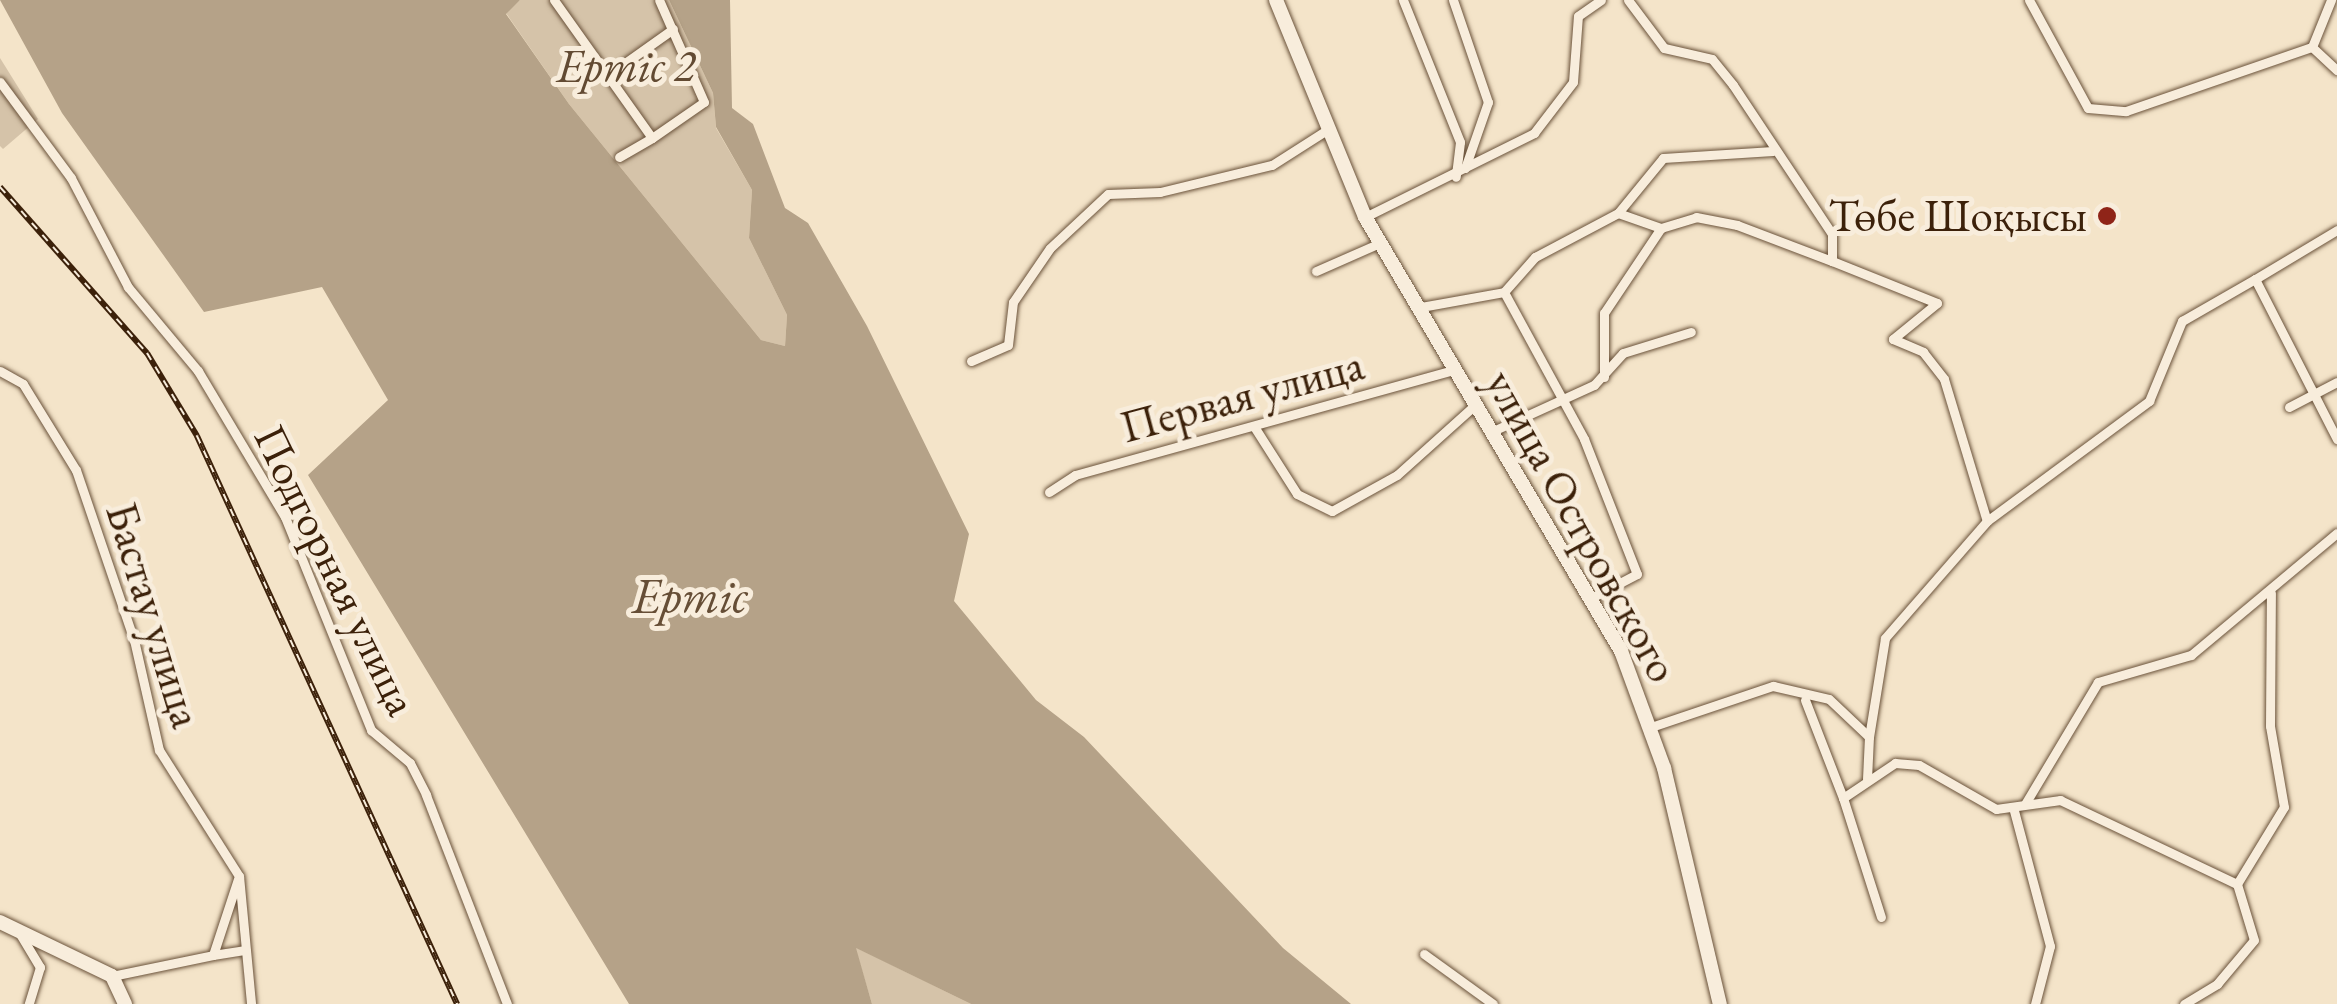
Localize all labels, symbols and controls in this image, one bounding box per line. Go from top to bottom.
park label: Ертіс 2 [557,39,695,93]
place label: Төбе Шоқысы [1829,189,2087,243]
marker: Төбе Шоқысы [2096,205,2118,227]
street label: Первая улица [1115,338,1369,454]
street label: улица Островского [1474,360,1690,692]
street label: Подгорная улица [242,416,430,724]
street label: Бастау улица [94,496,214,734]
water label: Ертіс [633,567,747,625]

